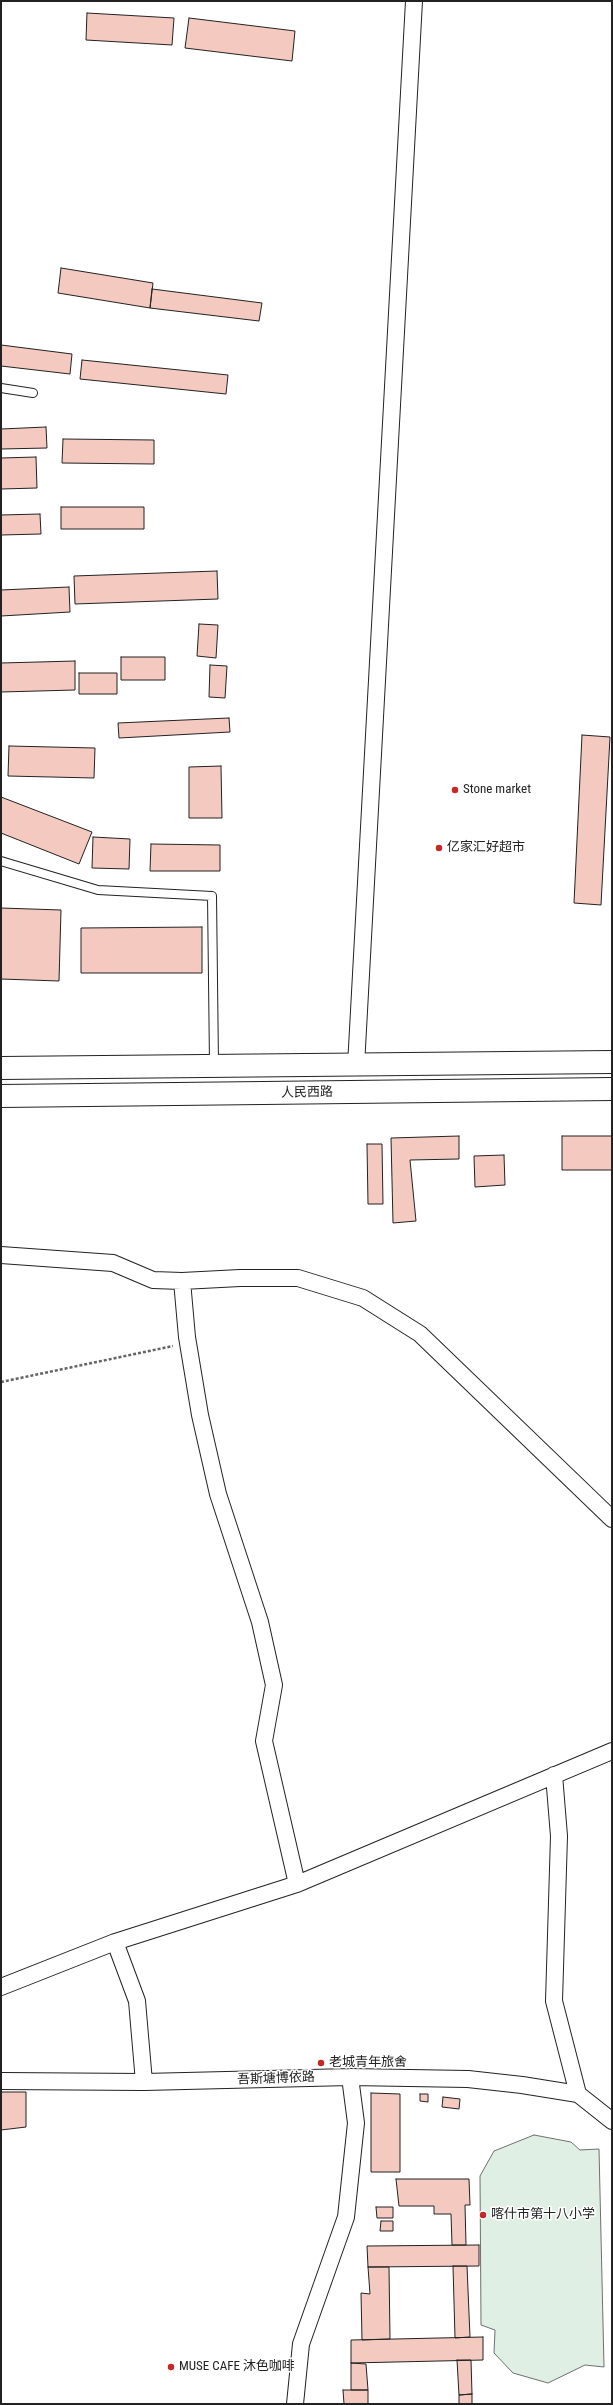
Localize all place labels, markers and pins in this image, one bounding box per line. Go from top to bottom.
place label: Stone market [463,782,531,798]
marker: Stone market [450,785,460,795]
place label: 亿家汇好超市 [447,840,525,856]
marker: 亿家汇好超市 [434,843,444,853]
place label: 老城青年旅舍 [329,2055,407,2071]
marker: 老城青年旅舍 [316,2058,326,2068]
place label: 喀什市第十八小学 [491,2207,595,2223]
marker: 喀什市第十八小学 [478,2210,488,2220]
place label: MUSE CAFE 沐色咖啡 [179,2359,295,2375]
marker: MUSE CAFE 沐色咖啡 [166,2362,176,2372]

